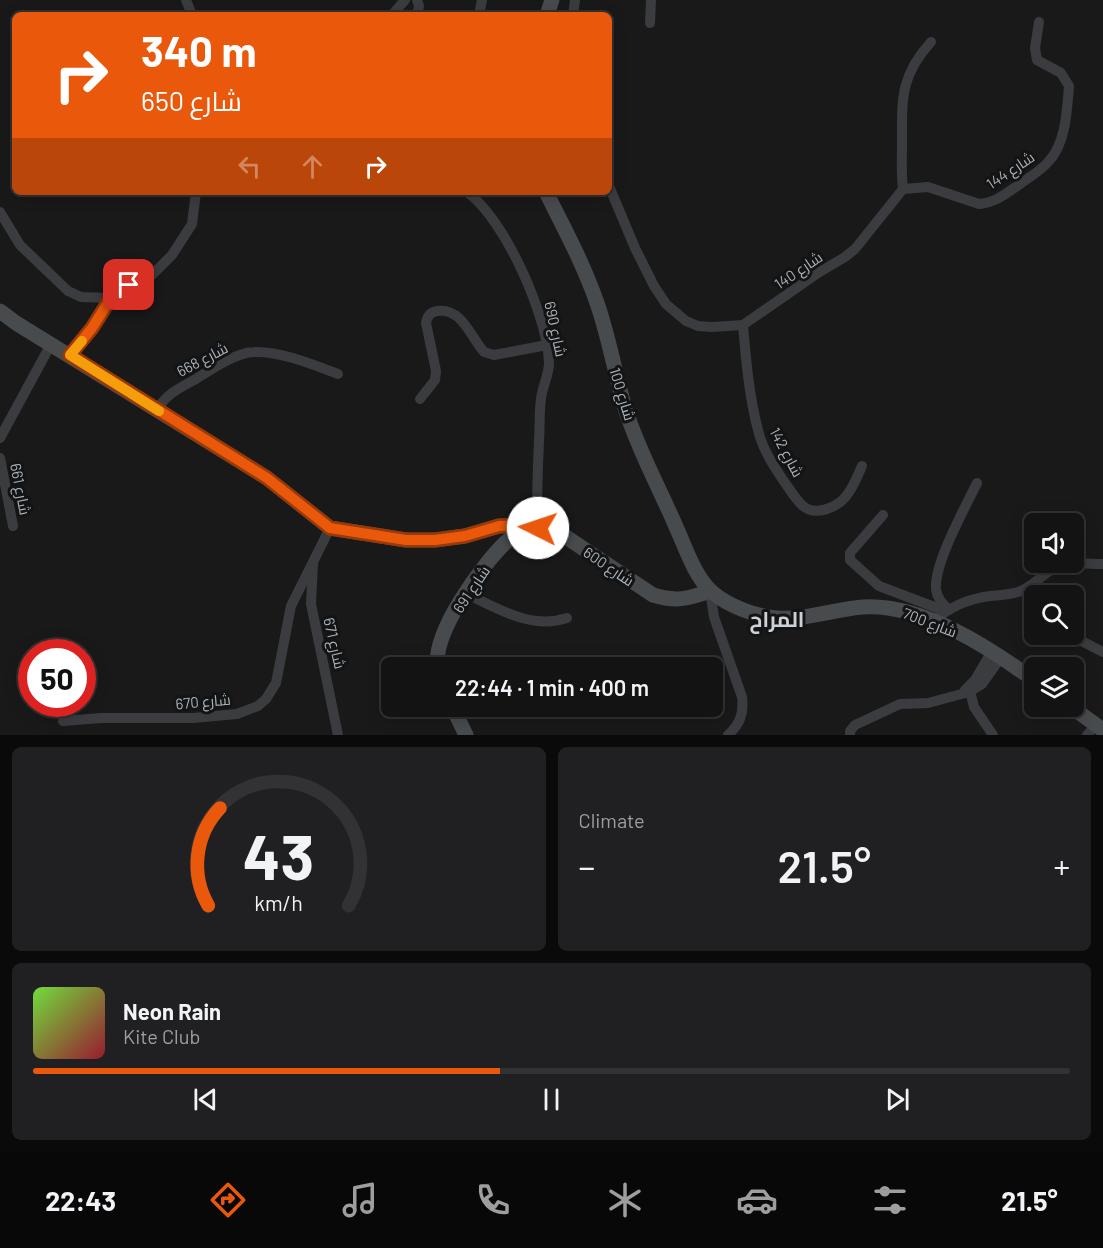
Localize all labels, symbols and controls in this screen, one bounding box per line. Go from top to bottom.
text: 340 m [141,25,257,75]
icon: right [42,36,120,114]
text: شارع 650 [141,84,242,116]
street label: شارع 144 [983,147,1039,195]
icon: left [233,150,266,183]
icon: ahead [296,150,329,183]
icon: right [359,150,392,183]
street label: شارع 140 [771,247,827,295]
pin [103,259,154,310]
icon: arrive [112,268,145,301]
street label: شارع 690 [538,300,571,359]
street label: شارع 668 [173,338,232,383]
street label: شارع 100 [604,365,640,423]
street label: شارع 142 [764,424,808,481]
street label: شارع 661 [4,462,35,517]
position arrow [506,496,570,560]
map controls [1024,513,1084,717]
button: sound [1024,513,1084,573]
street label: شارع 600 [579,543,638,592]
street label: شارع 691 [449,562,496,617]
button: search [1024,585,1084,645]
street label: شارع 700 [900,604,959,643]
district label: المراح [750,606,804,634]
street label: شارع 671 [317,616,350,671]
speed limit sign: 50 [18,639,96,717]
button: layers [1024,657,1084,717]
text: 22:44 · 1 min · 400 m [455,674,649,700]
street label: شارع 670 [175,690,232,715]
text: Climate [579,808,645,832]
text: 43 [243,818,314,892]
text: 21.5° [778,838,871,892]
text: − [579,846,595,886]
text: + [1053,846,1070,886]
text: km/h [254,890,303,915]
text: Neon Rain [123,998,221,1024]
text: Kite Club [123,1024,200,1048]
icon: previous [189,1083,222,1116]
icon: pause [535,1083,568,1116]
icon: next [881,1083,914,1116]
icon: directions [207,1179,249,1221]
icon: music [339,1179,381,1221]
icon: phone [472,1179,514,1221]
icon: climate [604,1179,646,1221]
icon: car [736,1179,778,1221]
icon: filters [869,1179,911,1221]
text: 22:43 [45,1184,116,1216]
text: 21.5° [1001,1184,1058,1216]

